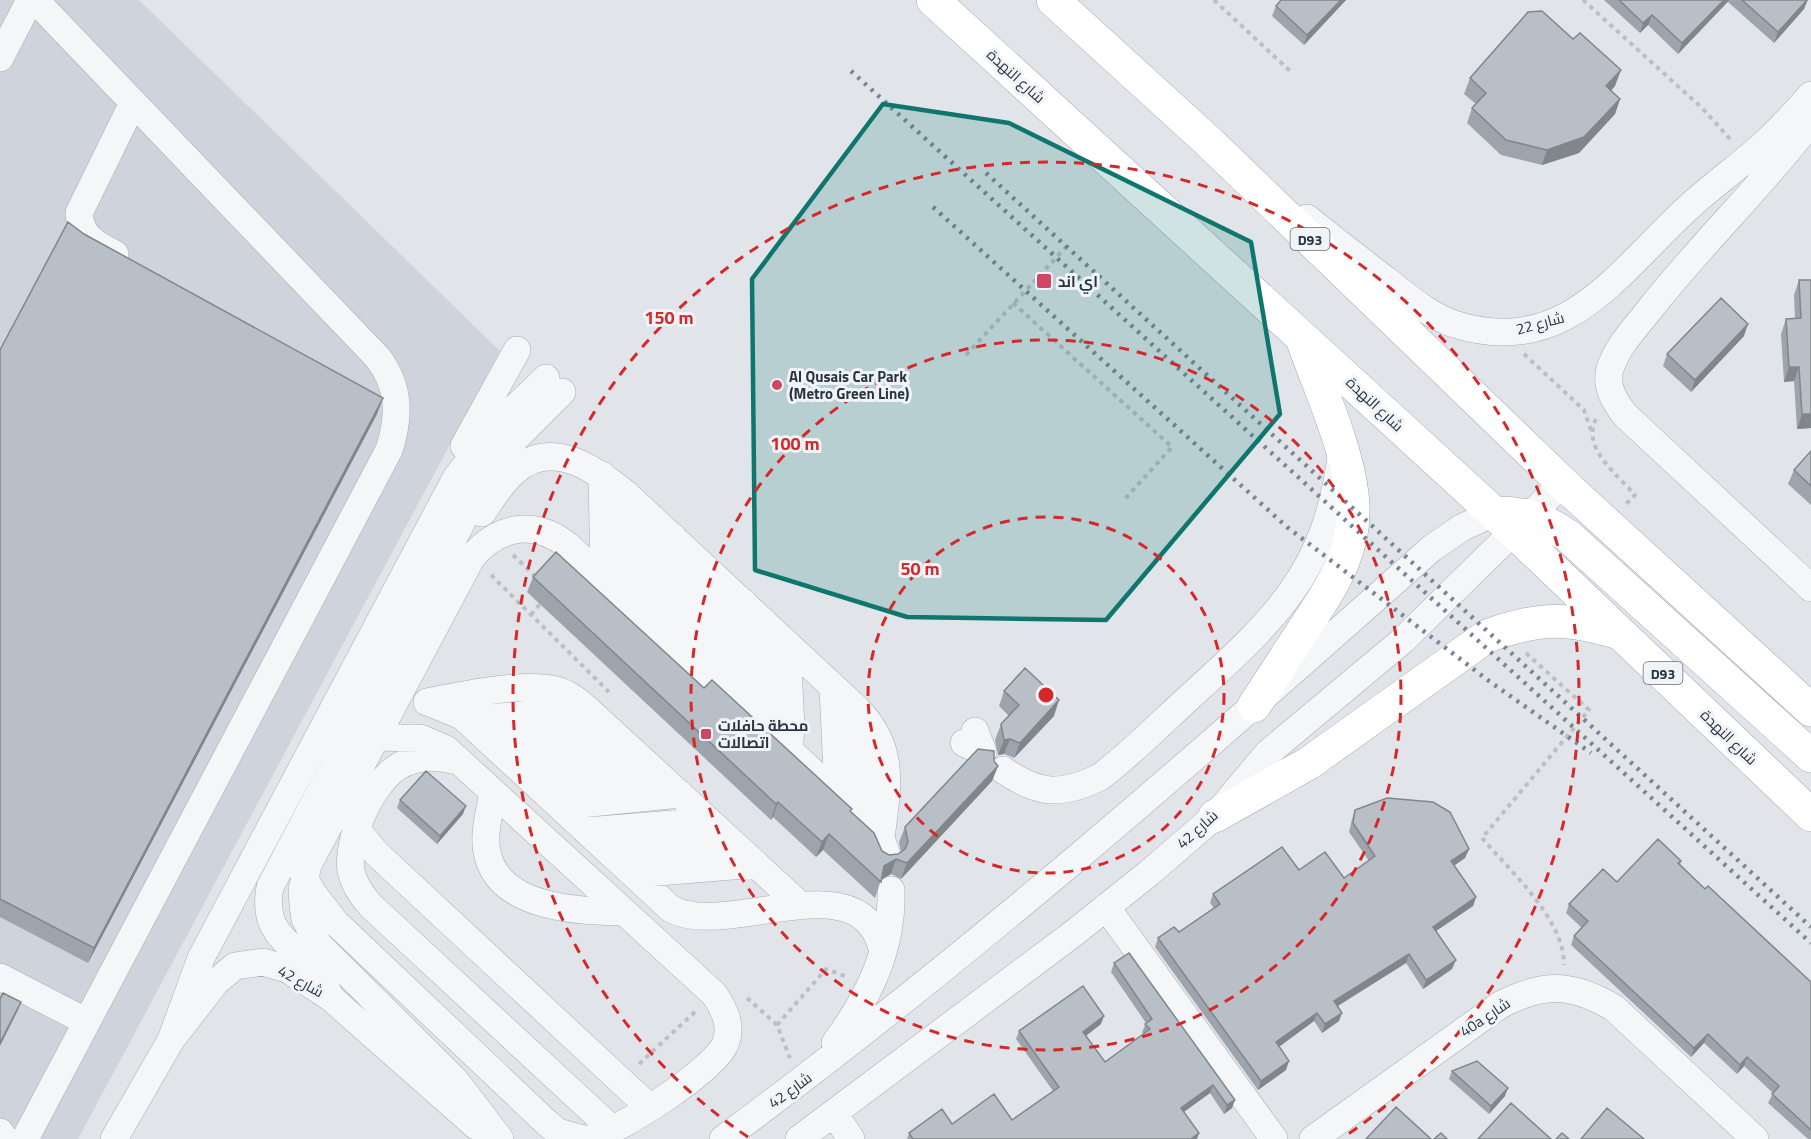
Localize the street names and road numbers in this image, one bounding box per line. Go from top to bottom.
street label: شارع النهدة [982,43,1050,109]
road number: D93 [1290,228,1330,250]
street label: شارع 22 [1513,306,1567,340]
street label: شارع النهدة [1341,371,1409,437]
road number: D93 [1644,662,1682,684]
street label: شارع النهدة [1695,704,1763,770]
street label: شارع 42 [1171,804,1223,854]
street label: شارع 42 [274,959,328,1003]
street label: 40a شارع [1455,992,1515,1042]
street label: شارع 42 [763,1066,817,1114]

